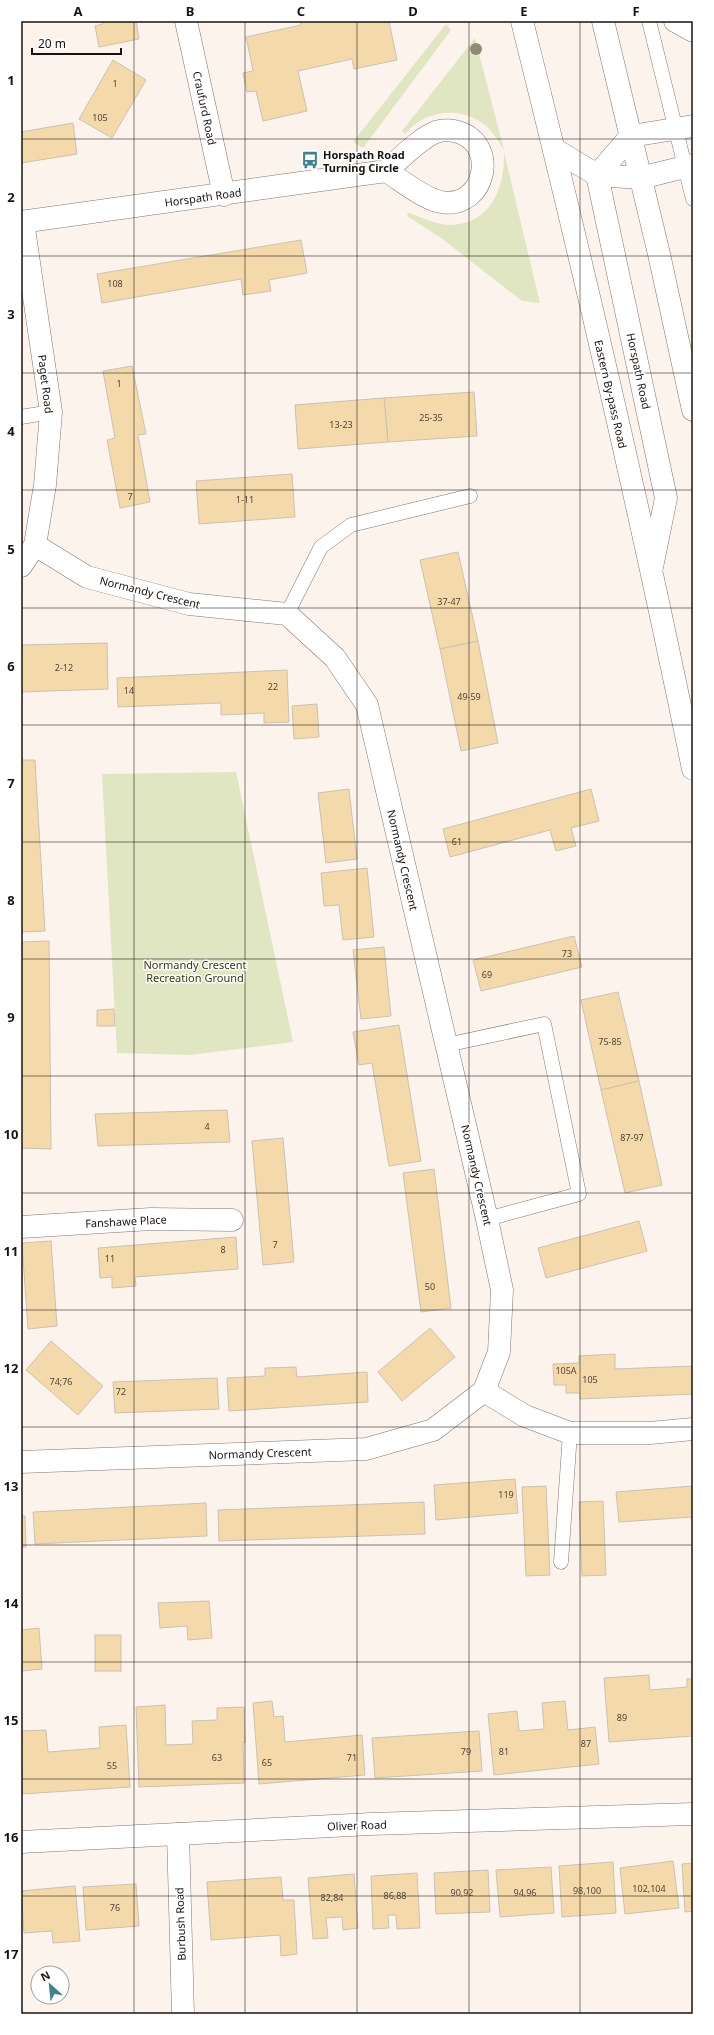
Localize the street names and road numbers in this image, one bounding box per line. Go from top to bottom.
street label: Craufurd Road [190,70,220,146]
street label: Horspath Road [164,184,242,210]
street label: Horspath Road [624,331,654,411]
street label: Eastern By-pass Road [591,338,631,450]
street label: Paget Road [35,354,57,414]
street label: Normandy Crescent [98,572,202,612]
street label: Normandy Crescent [384,808,422,912]
street label: Normandy Crescent [458,1123,496,1227]
street label: Fanshawe Place [85,1211,167,1231]
street label: Normandy Crescent [208,1444,312,1462]
street label: Oliver Road [327,1816,387,1834]
street label: Burbush Road [171,1887,189,1961]

